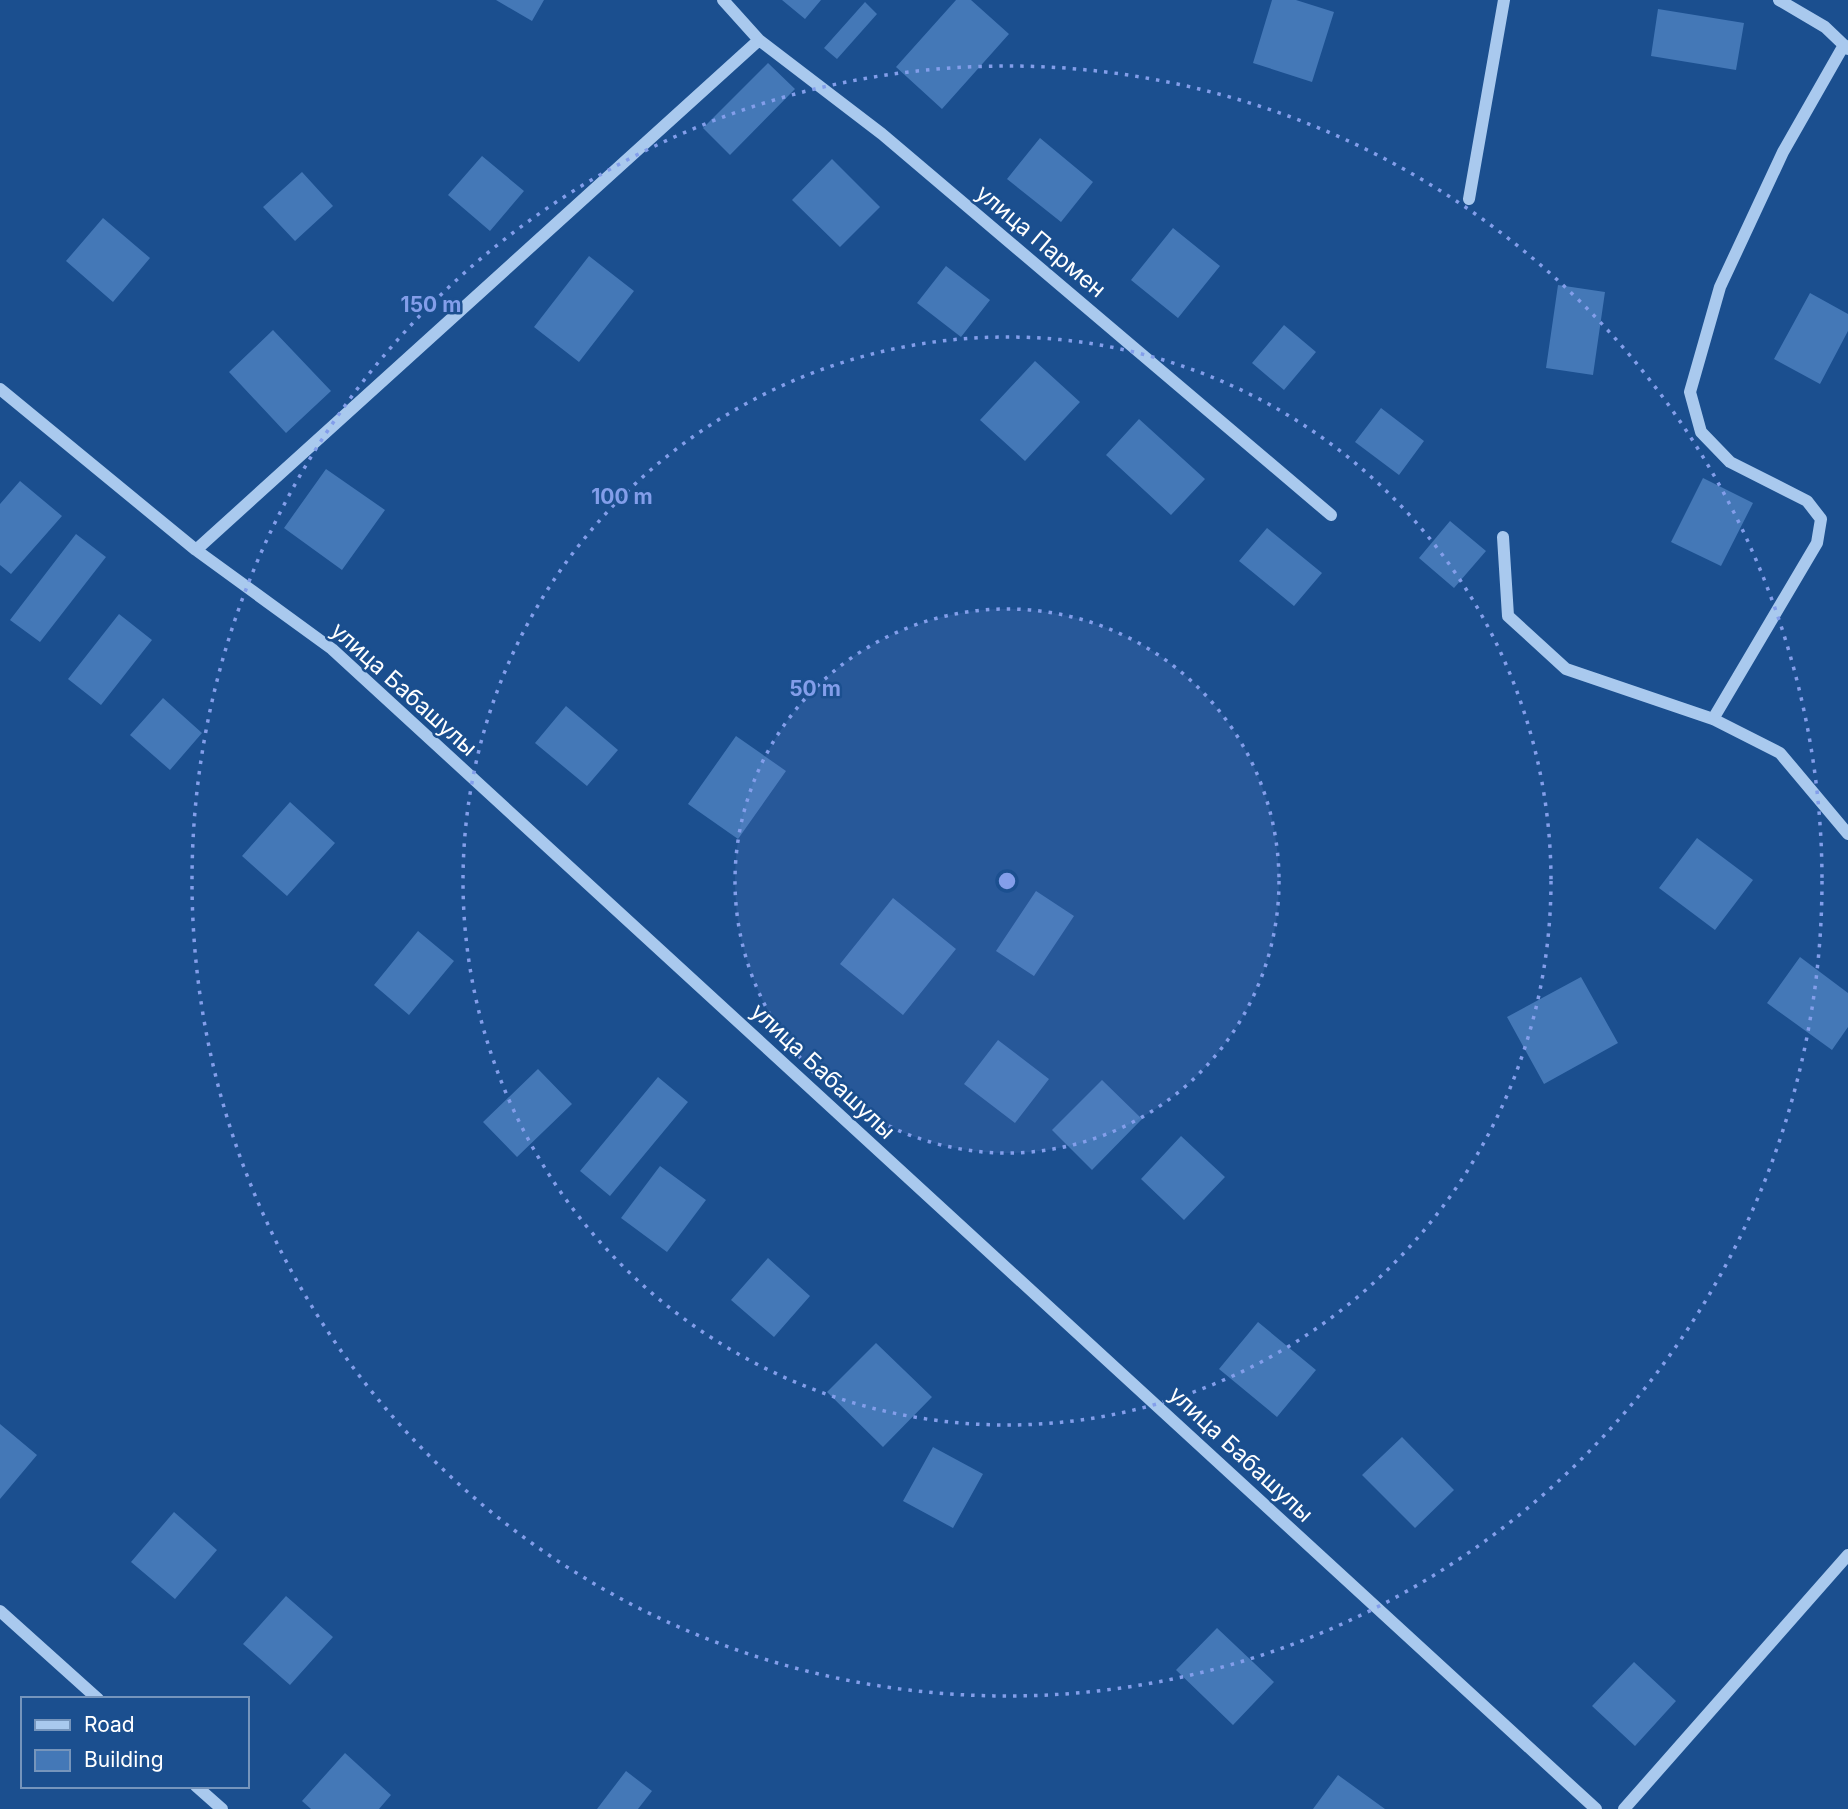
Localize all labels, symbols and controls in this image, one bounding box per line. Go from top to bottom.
street label: улица Пармен [970,179,1112,303]
text: 150 m [401,292,461,317]
text: 100 m [591,484,653,509]
street label: улица Бабашулы [325,616,483,762]
text: 50 m [789,676,841,701]
centre of rings [995,869,1019,893]
street label: улица Бабашулы [745,997,901,1145]
street label: улица Бабашулы [1163,1380,1319,1528]
legend [21,1697,248,1788]
text: Road [84,1712,135,1737]
text: Building [84,1747,164,1772]

